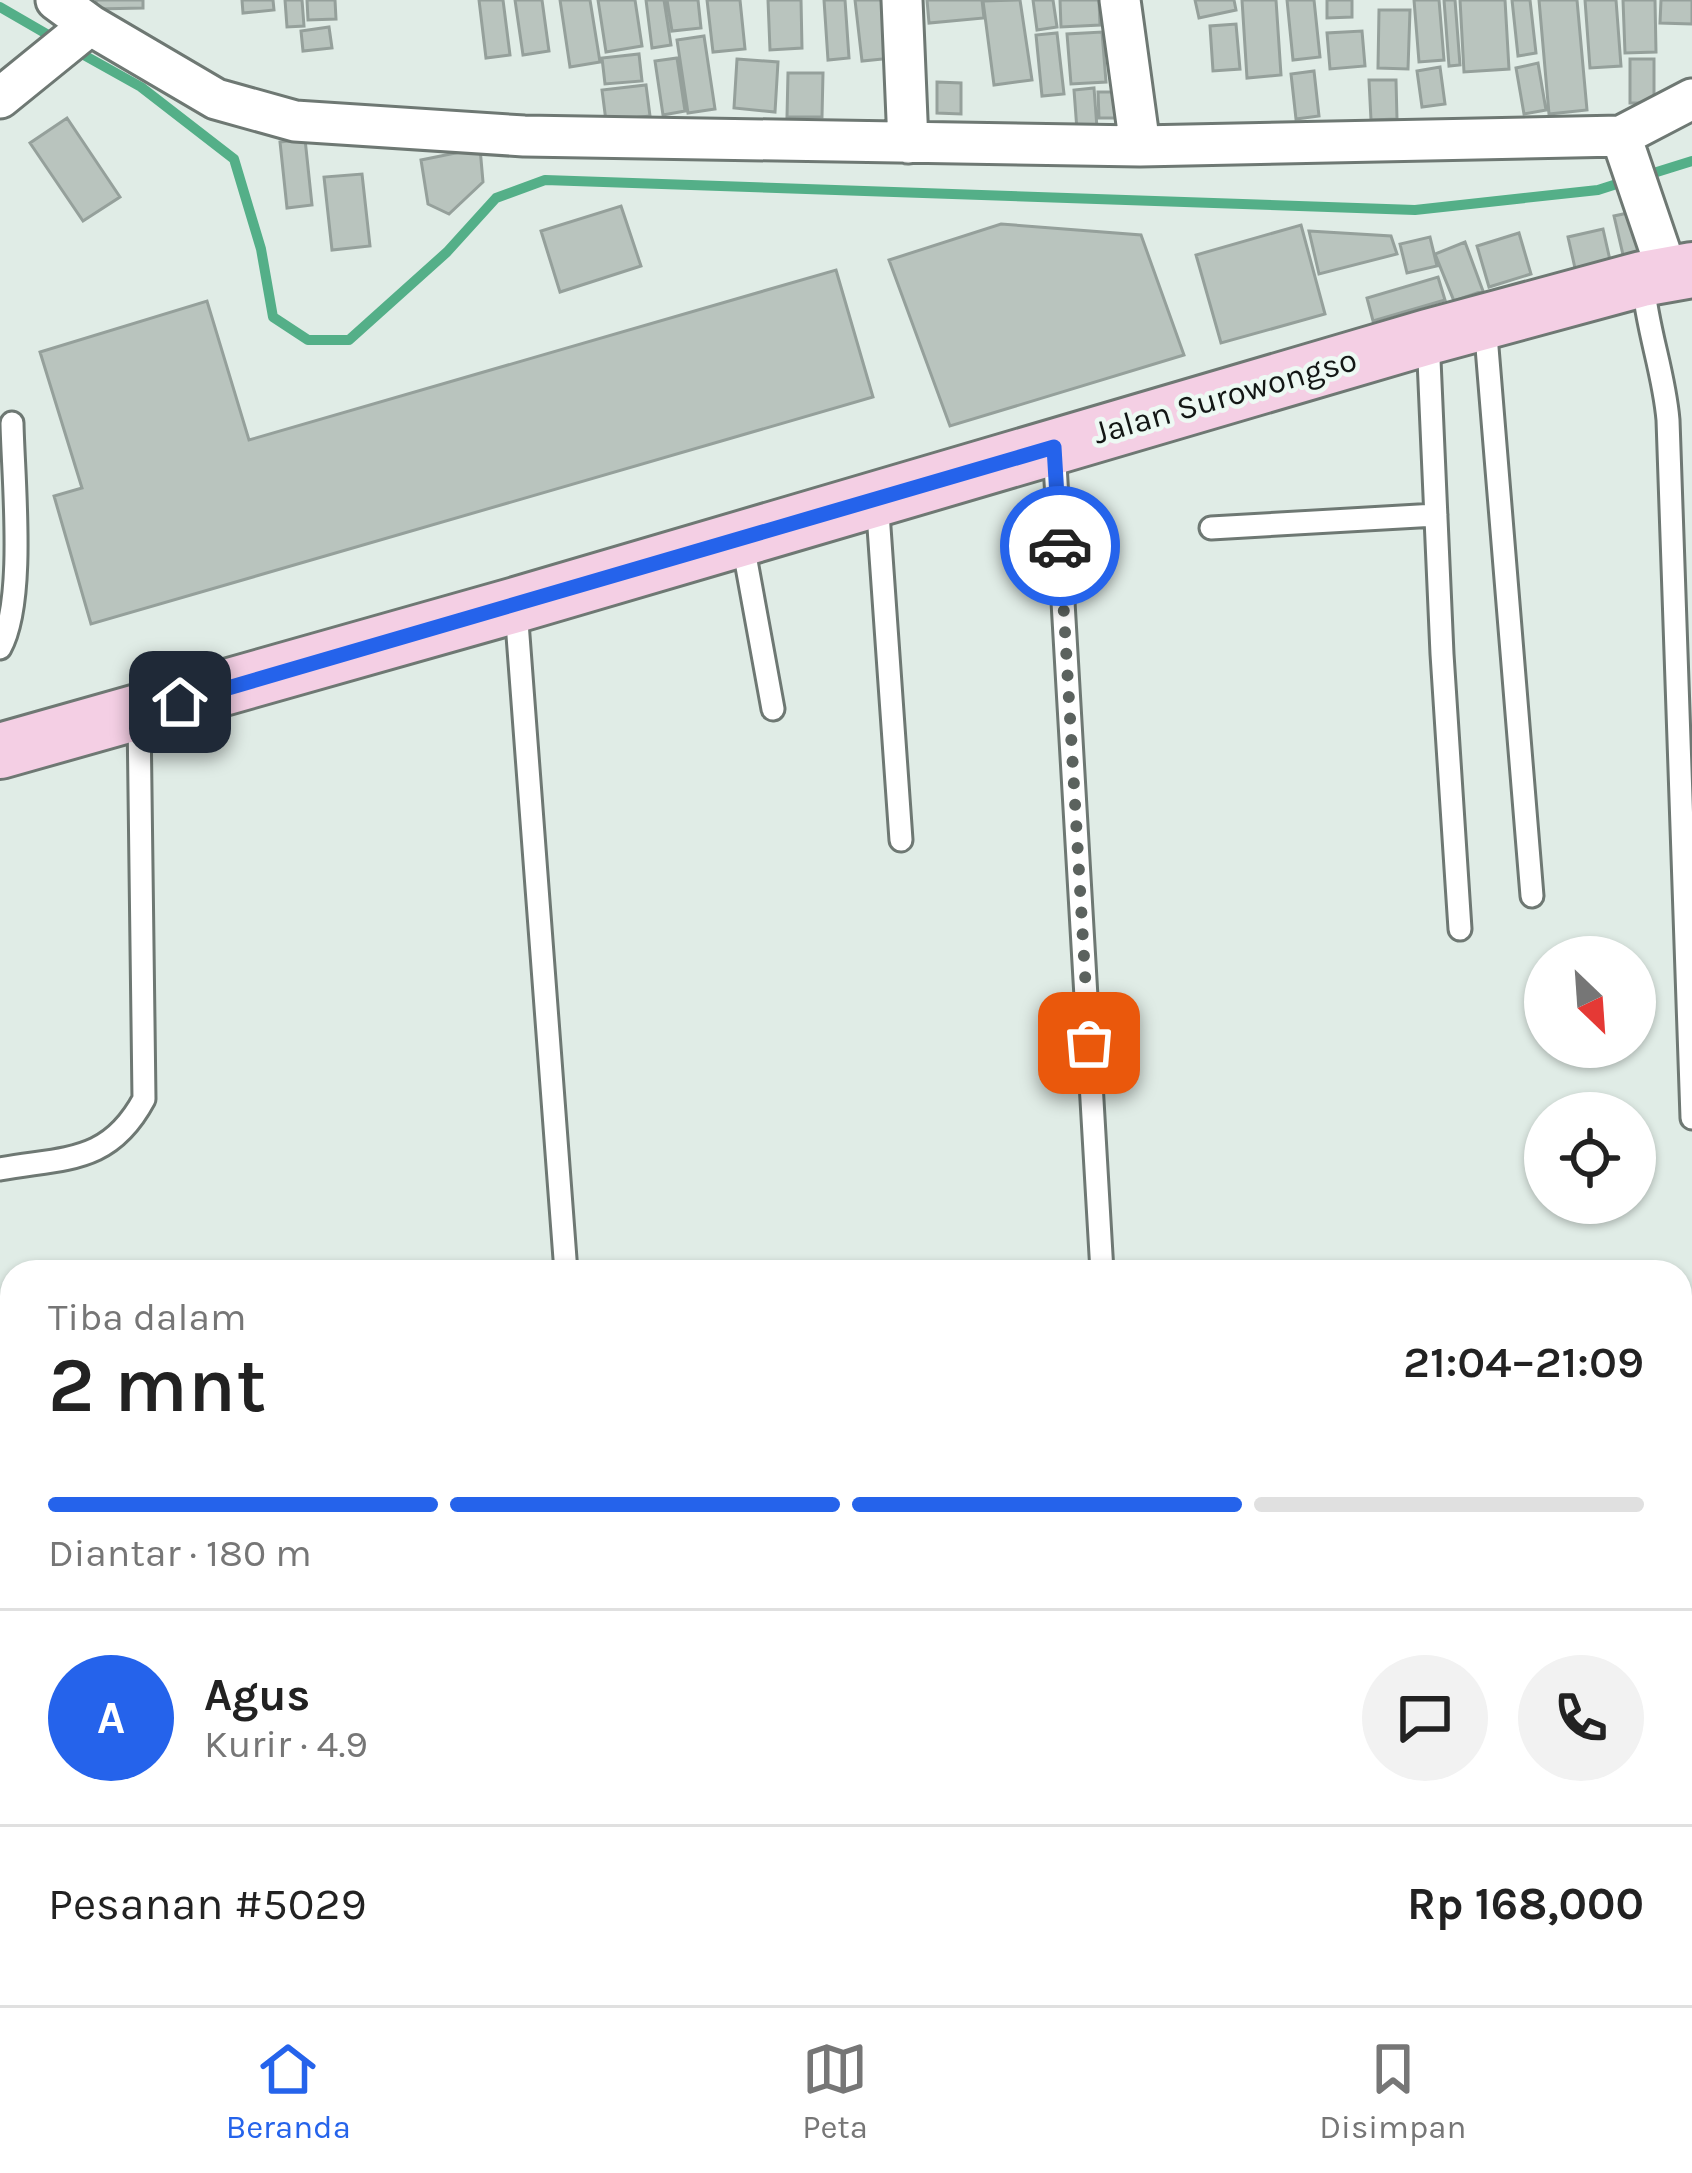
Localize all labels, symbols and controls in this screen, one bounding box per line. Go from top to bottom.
street label: Jalan Surowongso [1089,340,1361,452]
courier [1000,486,1120,606]
icon: car [1027,513,1093,579]
pin [129,651,231,753]
icon: home [147,669,213,735]
north arrow [1524,936,1656,1068]
map controls [1524,936,1656,1224]
pin [1038,992,1140,1094]
icon: bag [1056,1010,1122,1076]
button: locate [1524,1092,1656,1224]
text: Tiba dalam [48,1294,246,1340]
text: 21:04–21:09 [1403,1336,1644,1388]
text: 2 mnt [48,1339,266,1431]
text: Diantar · 180 m [48,1530,312,1576]
button: chat [1362,1655,1488,1781]
button: phone [1518,1655,1644,1781]
text: Agus [204,1669,310,1721]
text: A [97,1692,125,1744]
text: Kurir · 4.9 [204,1721,368,1767]
text: Pesanan #5029 [48,1878,367,1930]
text: Rp 168,000 [1407,1878,1644,1930]
tab: Beranda [226,2036,351,2146]
tab: Peta [802,2036,868,2146]
tab: Disimpan [1319,2036,1466,2146]

